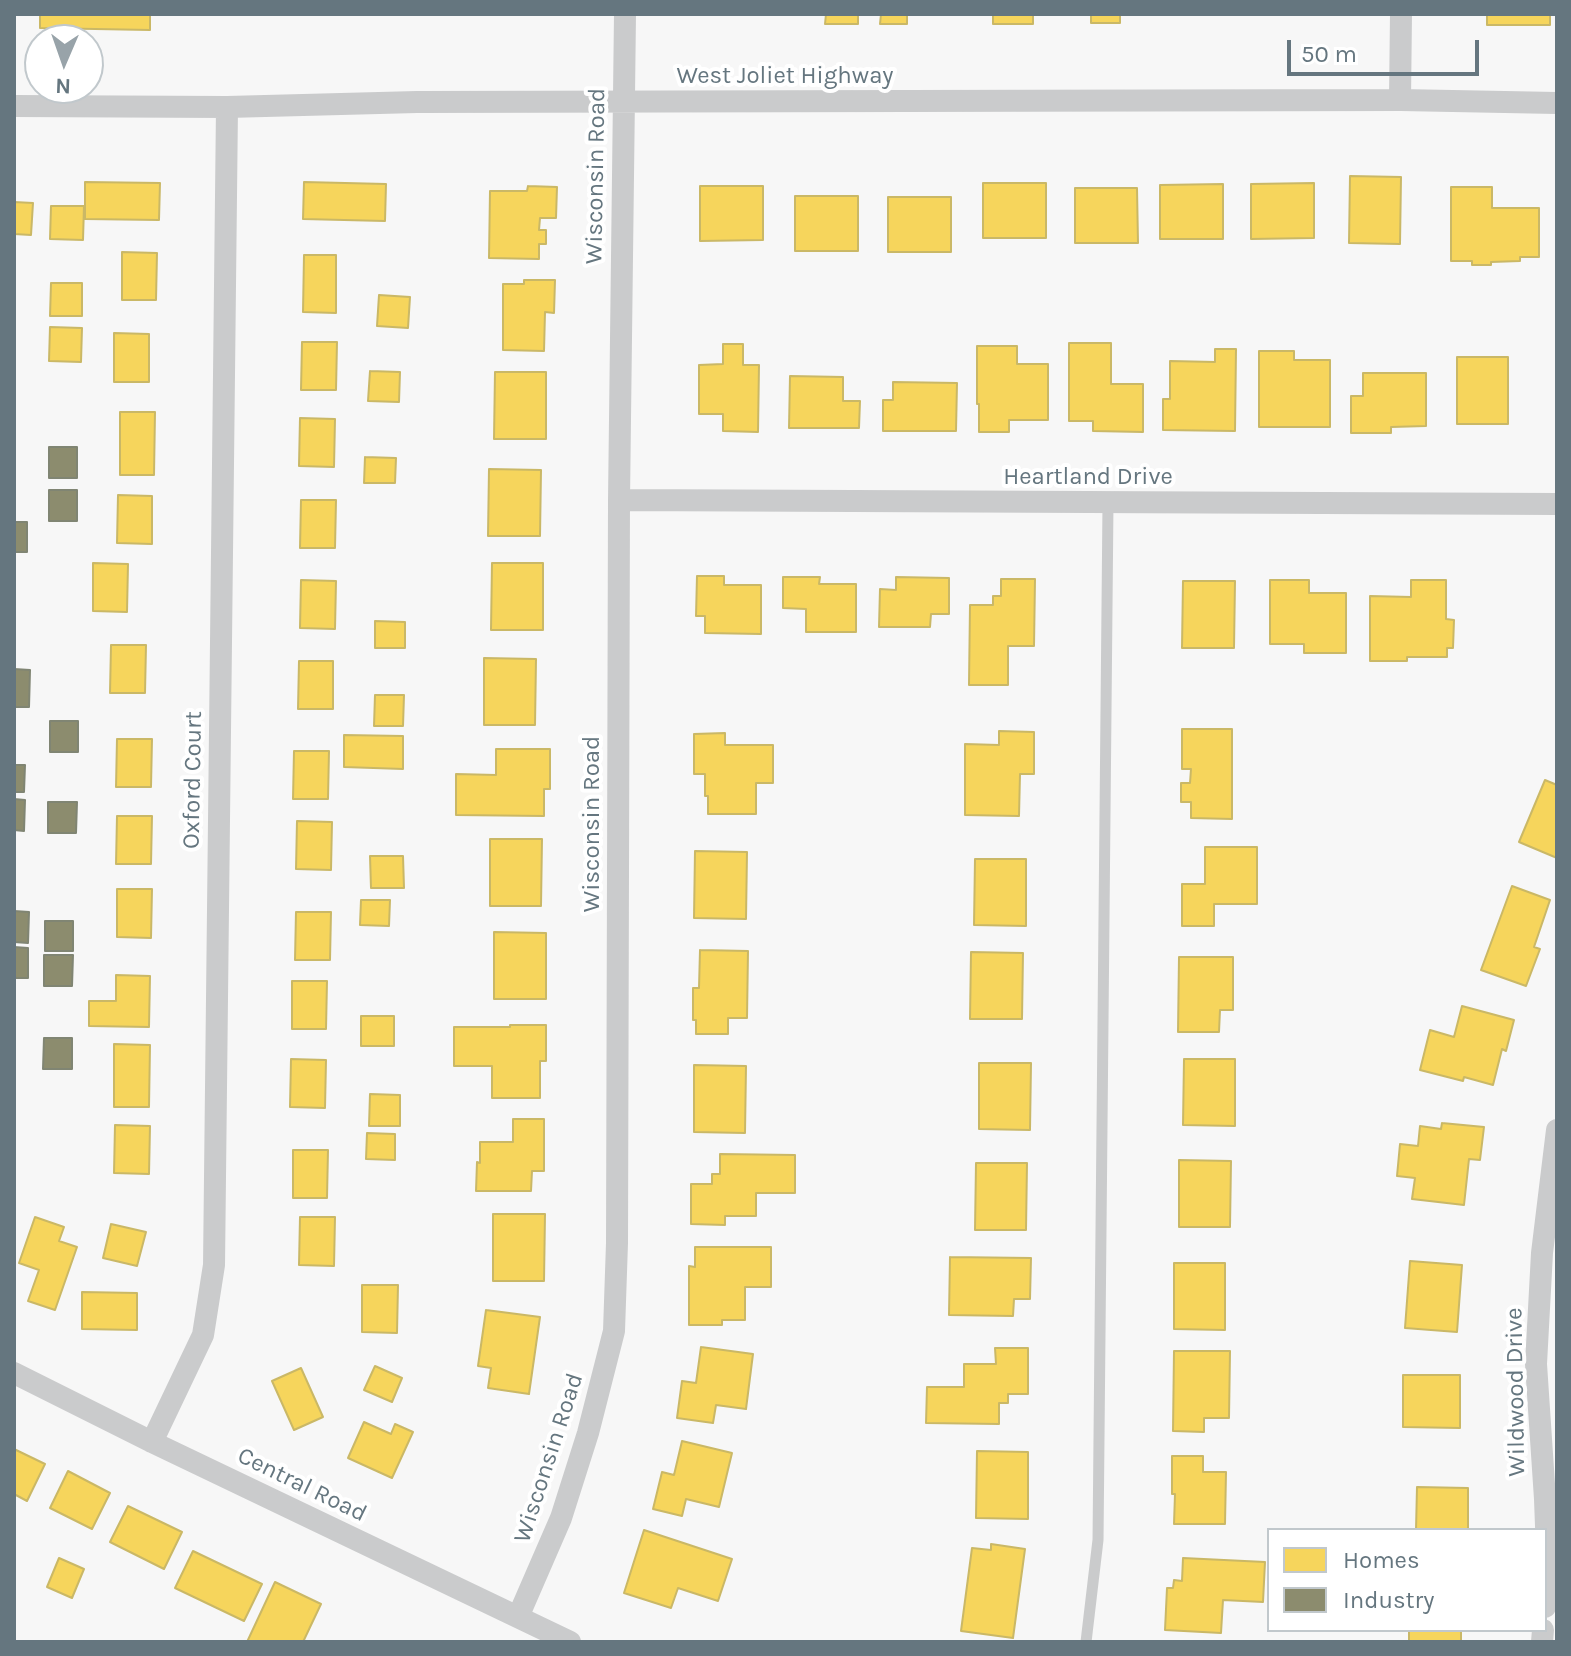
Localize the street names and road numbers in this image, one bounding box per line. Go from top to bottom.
street label: West Joliet Highway [676,62,894,90]
street label: Wisconsin Road [580,88,612,264]
street label: Heartland Drive [1003,463,1173,491]
street label: Oxford Court [177,711,209,849]
street label: Wisconsin Road [578,736,606,912]
street label: Wildwood Drive [1500,1307,1532,1477]
street label: Wisconsin Road [508,1370,590,1546]
street label: Central Road [233,1441,371,1529]

